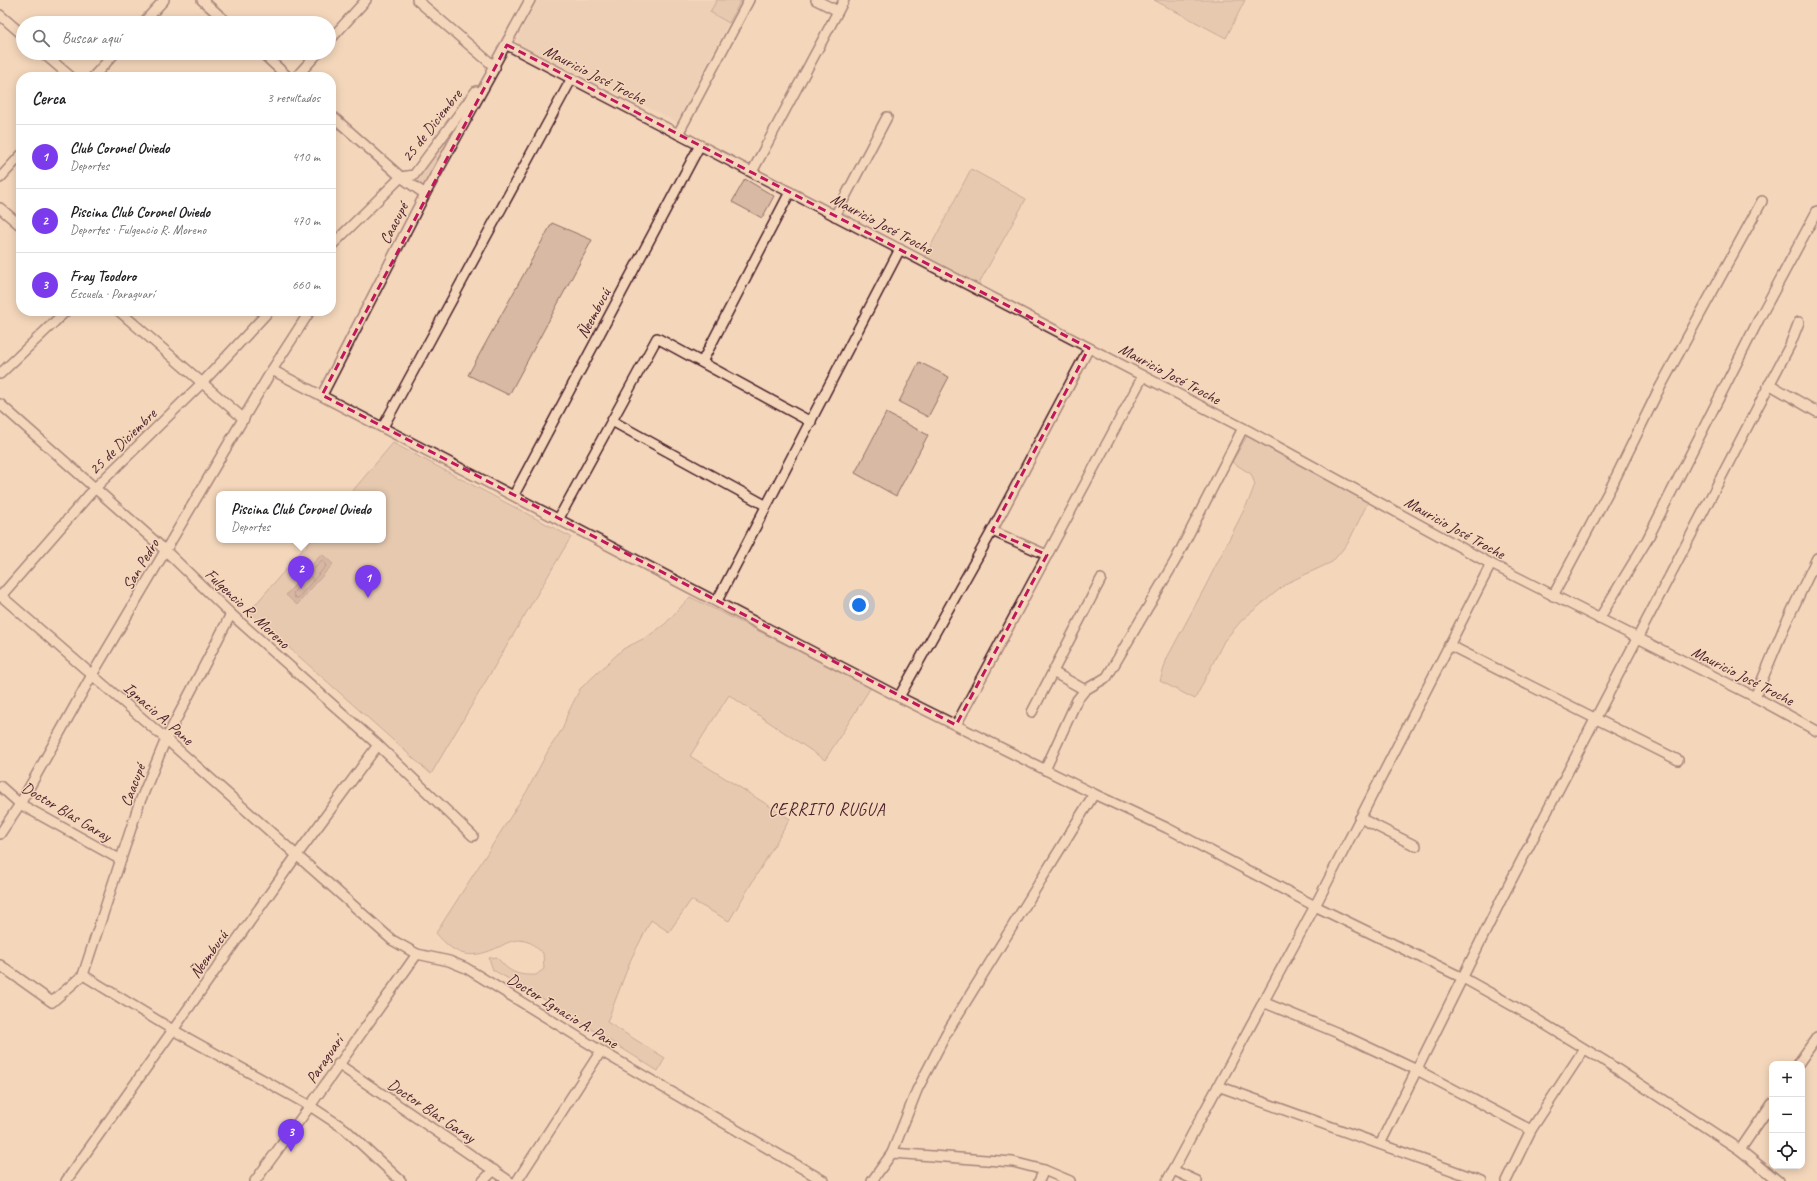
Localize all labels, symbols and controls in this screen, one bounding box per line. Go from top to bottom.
search box [16,16,336,60]
icon: search [30,27,52,49]
text: Buscar aquí [62,29,121,48]
street label: Mauricio José Troche [540,41,651,110]
street label: 25 de Diciembre [397,84,467,166]
text: Cerca [32,88,65,109]
text: 3 resultados [267,90,320,106]
text: Club Coronel Oviedo [70,139,170,158]
text: 1 [42,149,48,165]
text: 410 m [292,149,320,165]
text: Deportes [70,158,109,174]
street label: Mauricio José Troche [827,189,937,260]
street label: Caacupé [375,197,414,248]
text: Piscina Club Coronel Oviedo [70,203,210,222]
text: 2 [42,213,48,229]
text: 470 m [292,213,320,229]
text: Deportes · Fulgencio R. Moreno [70,222,206,238]
text: Fray Teodoro [70,267,136,286]
text: 3 [42,277,48,293]
text: 660 m [292,277,320,293]
street label: Ñeembucú [573,283,616,342]
text: Escuela · Paraguarí [70,286,154,302]
street label: Mauricio José Troche [1115,339,1225,410]
street label: 25 de Diciembre [85,403,162,479]
popup [216,491,386,543]
street label: Mauricio José Troche [1401,492,1510,565]
text: Piscina Club Coronel Oviedo [231,500,371,519]
text: Deportes [231,519,270,535]
street label: San Pedro [118,534,164,594]
pin: 2 [288,556,314,589]
street label: Fulgencio R. Moreno [201,564,295,654]
pin: 1 [355,565,381,598]
your location [849,595,869,615]
street label: Mauricio José Troche [1688,642,1799,711]
street label: Ignacio A. Pane [119,678,199,751]
street label: Caacupé [116,759,151,809]
street label: Doctor Blas Garay [18,777,116,847]
district label: CERRITO RUGUA [769,799,886,820]
street label: Ñeembucú [185,925,233,982]
street label: Doctor Ignacio A. Pane [503,969,623,1054]
street label: Paraguarí [302,1029,350,1087]
map controls [1769,1061,1805,1169]
button: + [1769,1061,1805,1097]
street label: Doctor Blas Garay [384,1074,480,1148]
button: − [1769,1097,1805,1133]
pin: 3 [278,1119,304,1152]
button: locate [1769,1133,1805,1169]

